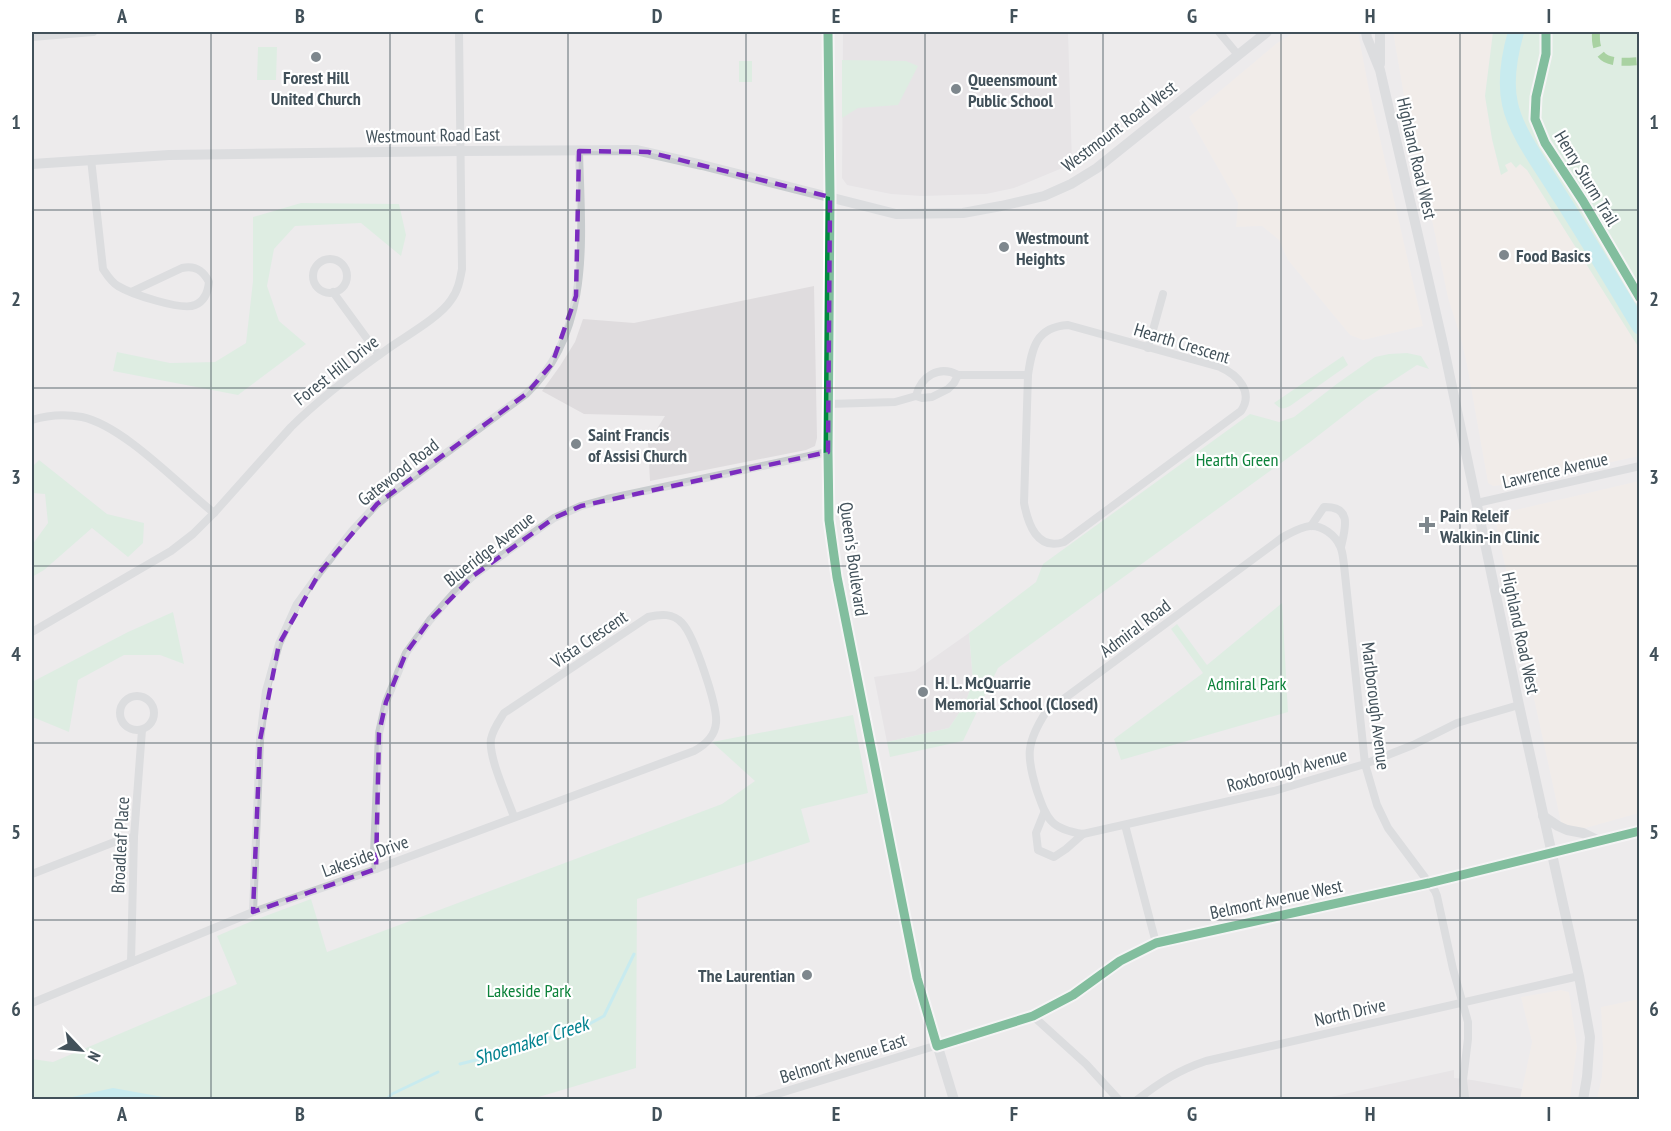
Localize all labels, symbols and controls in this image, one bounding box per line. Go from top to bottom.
text: A [116,3,128,29]
text: B [295,3,305,29]
text: C [474,3,484,29]
text: D [652,3,663,29]
text: E [832,3,840,29]
text: F [1010,3,1018,29]
text: G [1187,3,1197,29]
text: H [1365,3,1375,29]
text: I [1547,3,1551,29]
marker: Forest Hill United Church [309,50,323,64]
place label: Forest Hill United Church [271,66,361,110]
place label: Queensmount Public School [968,68,1058,112]
street label: Westmount Road West [1057,75,1181,177]
marker: Queensmount Public School [949,82,963,96]
street label: Highland Road West [1392,95,1442,221]
text: 1 [11,109,21,135]
text: 1 [1649,109,1659,135]
street label: Westmount Road East [366,122,500,148]
street label: Henry Sturm Trail [1550,126,1625,231]
place label: Westmount Heights [1015,226,1089,270]
marker: Westmount Heights [997,240,1011,254]
place label: Food Basics [1516,244,1590,267]
marker: Food Basics [1497,248,1511,262]
text: 2 [11,286,21,312]
text: 2 [1649,286,1659,312]
street label: Hearth Crescent [1131,318,1233,369]
street label: Forest Hill Drive [289,330,383,410]
place label: Saint Francis of Assisi Church [588,423,687,467]
street label: Gatewood Road [353,433,443,511]
marker: Saint Francis of Assisi Church [569,437,583,451]
street label: Lawrence Avenue [1500,447,1610,493]
park label: Hearth Green [1196,448,1278,471]
text: 3 [11,464,21,490]
text: 3 [1649,464,1659,490]
street label: Queen's Boulevard [835,501,873,617]
place label: Pain Releif Walkin-in Clinic [1439,504,1540,548]
street label: Blueridge Avenue [439,506,539,592]
marker: Pain Releif Walkin-in Clinic [1418,516,1436,534]
street label: Highland Road West [1497,570,1545,696]
street label: Admiral Road [1095,594,1175,662]
street label: Vista Crescent [546,605,632,673]
text: 4 [11,641,21,667]
street label: Marlborough Avenue [1357,641,1395,771]
text: 4 [1649,641,1659,667]
place label: H. L. McQuarrie Memorial School (Closed) [935,671,1098,715]
park label: Admiral Park [1208,672,1286,695]
marker: H. L. McQuarrie Memorial School (Closed) [916,685,930,699]
street label: Roxborough Avenue [1224,743,1350,797]
street label: Broadleaf Place [106,796,134,894]
text: 5 [11,819,21,845]
text: 5 [1649,819,1659,845]
street label: Lakeside Drive [319,830,411,882]
street label: Belmont Avenue West [1208,874,1344,924]
place label: The Laurentian [698,964,795,987]
marker: The Laurentian [800,968,814,982]
park label: Lakeside Park [487,979,571,1002]
street label: North Drive [1312,993,1388,1031]
text: 6 [11,996,21,1022]
text: 6 [1649,996,1659,1022]
water label: Shoemaker Creek [470,1010,594,1072]
north arrow [51,1020,111,1080]
street label: Belmont Avenue East [777,1028,909,1088]
text: N [84,1048,105,1065]
text: A [116,1101,128,1127]
text: B [295,1101,305,1127]
text: C [474,1101,484,1127]
text: D [652,1101,663,1127]
text: E [832,1101,840,1127]
text: F [1010,1101,1018,1127]
text: G [1187,1101,1197,1127]
text: H [1365,1101,1375,1127]
text: I [1547,1101,1551,1127]

